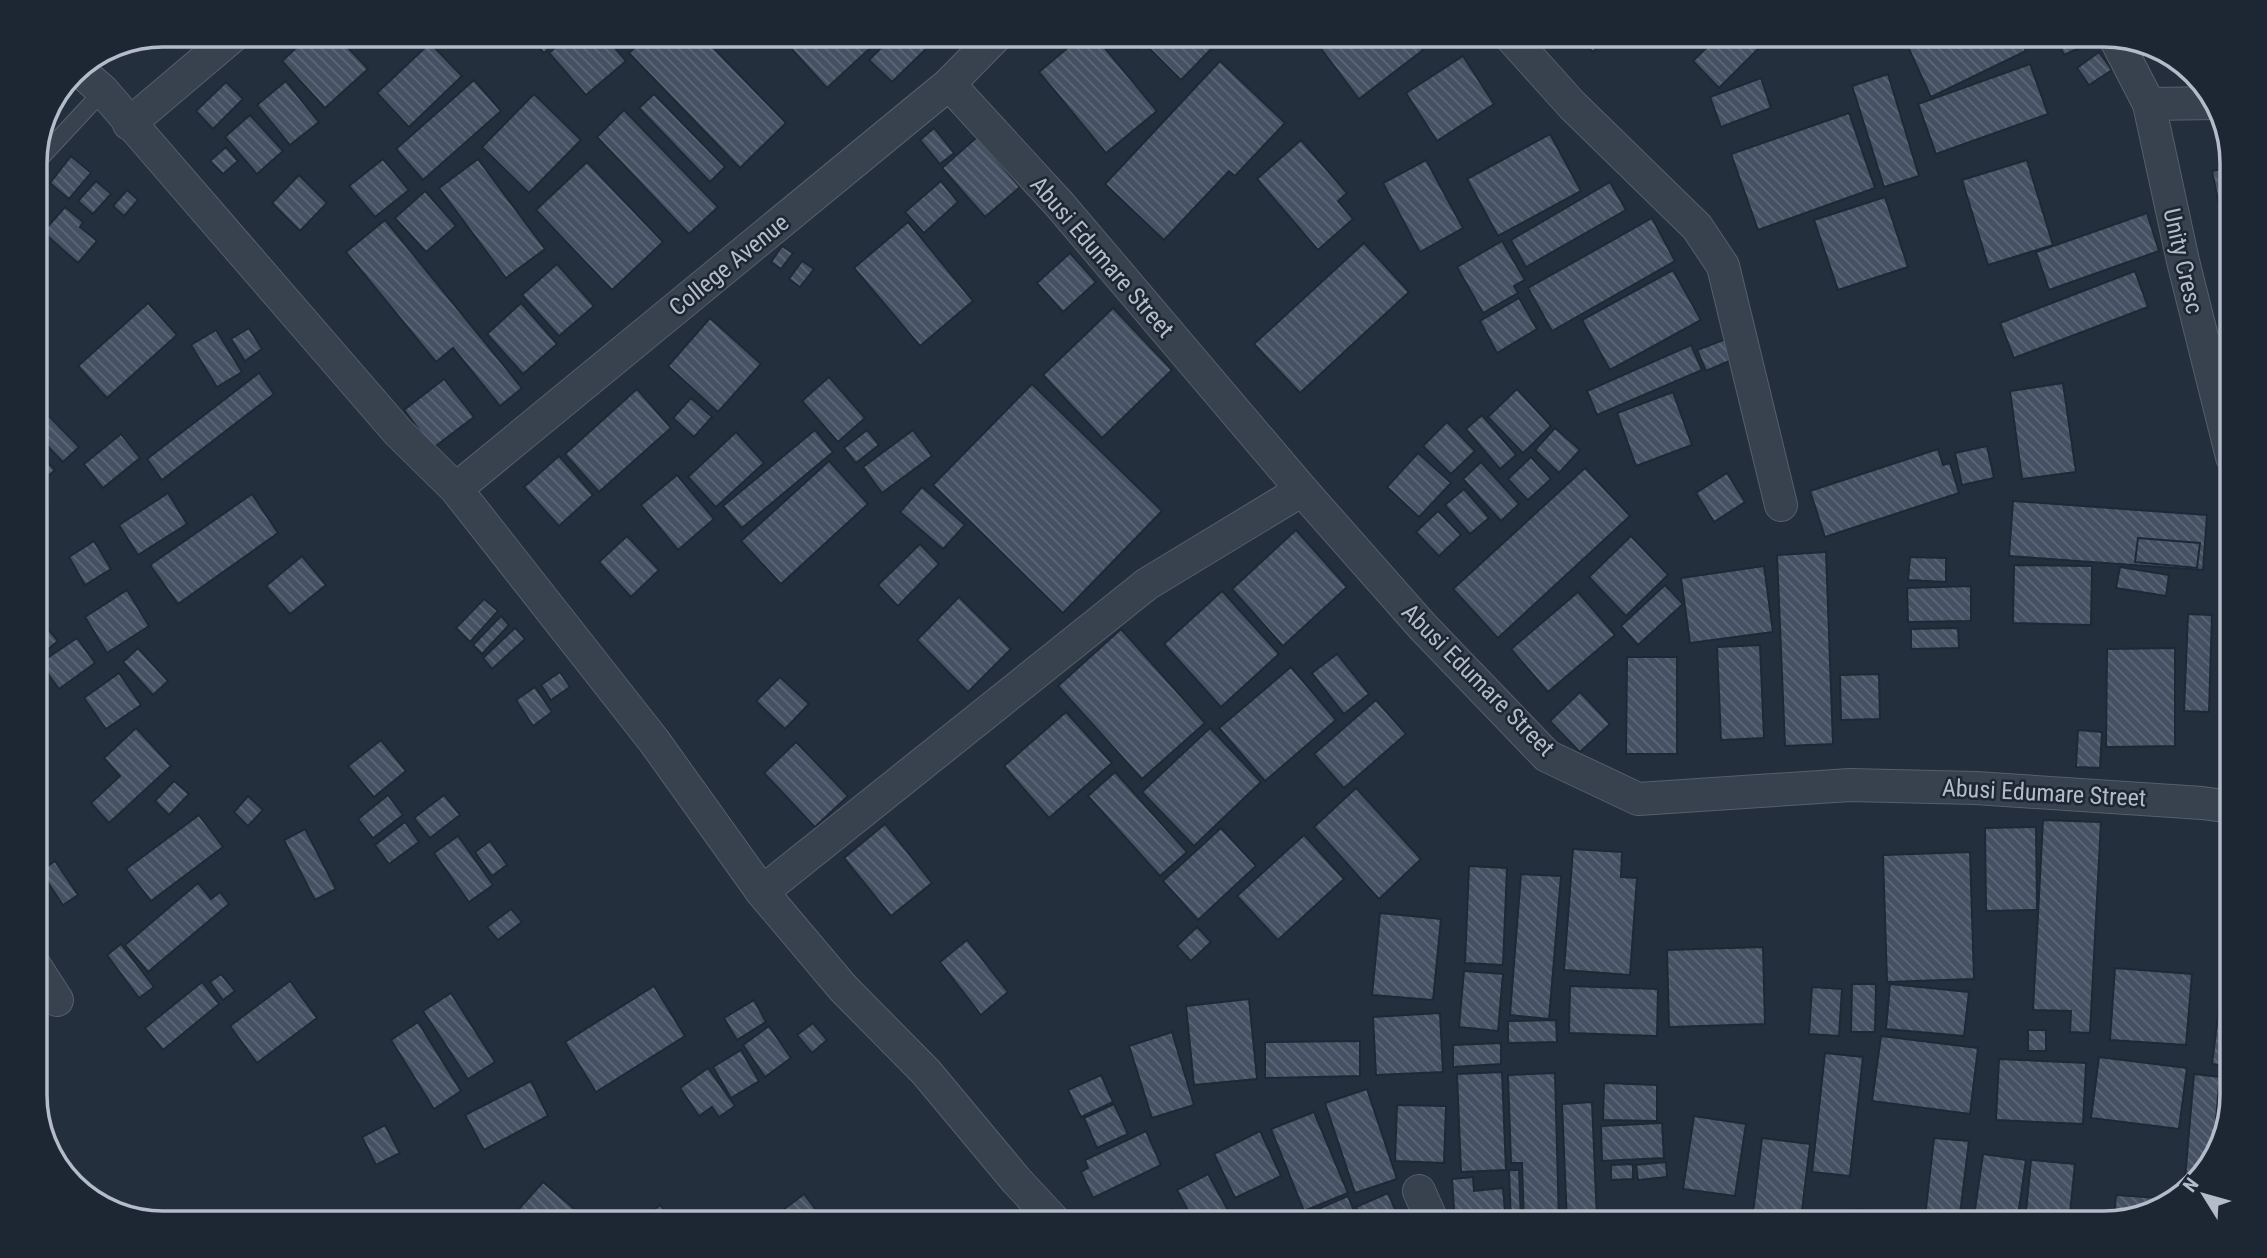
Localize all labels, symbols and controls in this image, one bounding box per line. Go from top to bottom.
street label: Abusi Edumare Street [1024,171,1180,343]
street label: Unity Cresc [2157,206,2209,316]
street label: College Avenue [664,208,794,322]
street label: Abusi Edumare Street [1396,598,1560,762]
street label: Abusi Edumare Street [1941,774,2147,812]
north arrow [2169,1160,2239,1230]
text: N [2178,1174,2204,1197]

